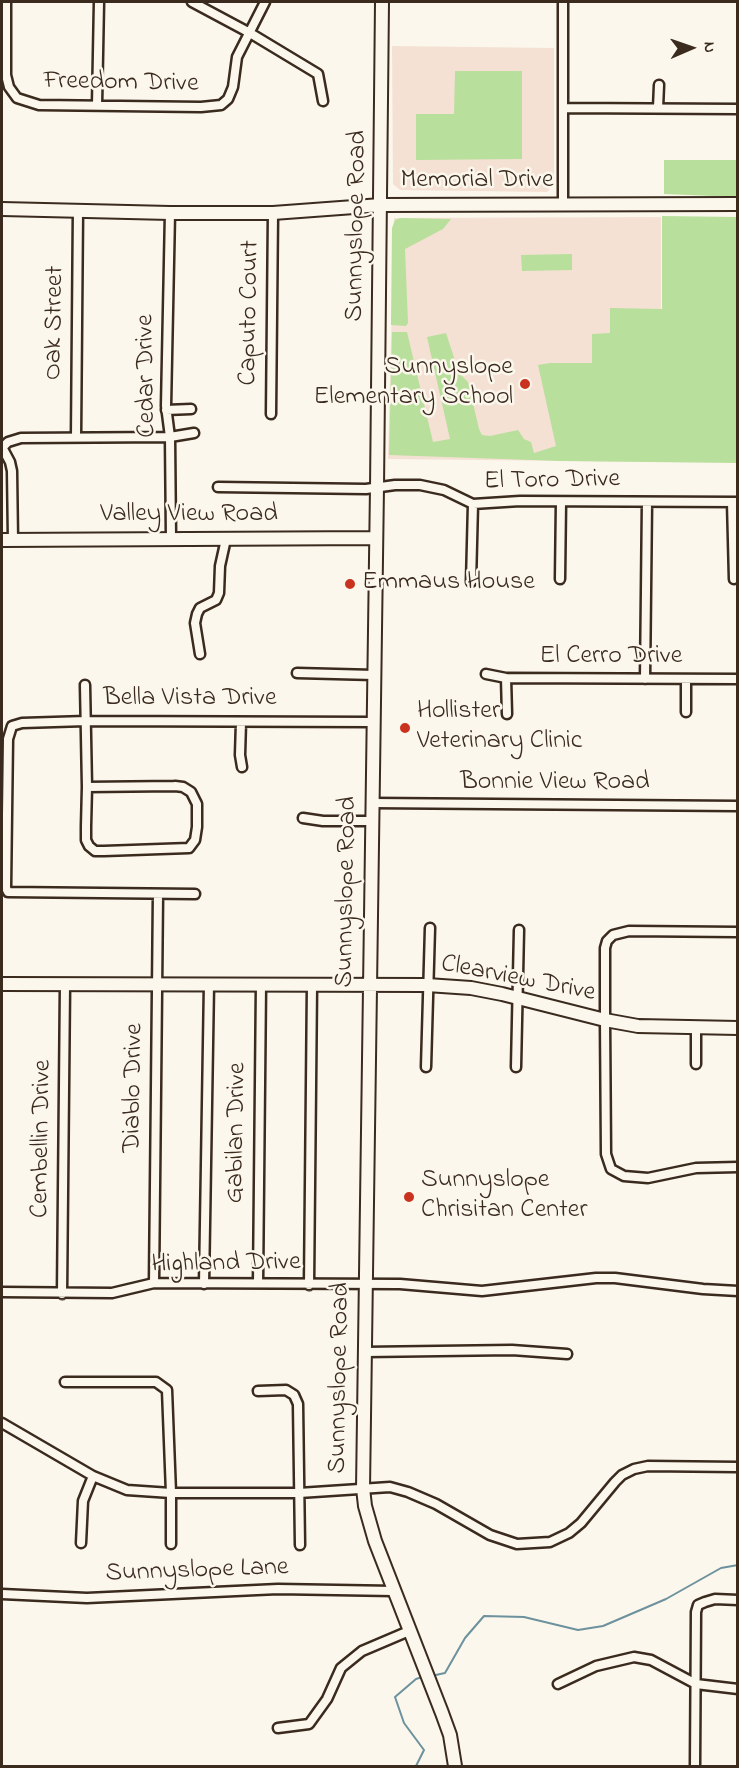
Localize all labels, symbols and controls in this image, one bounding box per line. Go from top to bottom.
north arrow [661,18,721,78]
text: N [697,42,721,53]
street label: Freedom Drive [43,67,199,101]
street label: Sunnyslope Road [341,130,375,322]
street label: Memorial Drive [400,166,554,198]
street label: Caputo Court [234,240,268,386]
street label: Oak Street [39,265,73,381]
street label: Cedar Drive [131,314,165,438]
place label: Sunnyslope Elementary School [314,353,513,414]
marker: Sunnyslope Elementary School [518,377,532,391]
street label: El Toro Drive [484,465,620,499]
street label: Valley View Road [100,500,278,532]
place label: Emmaus House [362,568,535,600]
marker: Emmaus House [343,577,357,591]
street label: El Cerro Drive [540,642,682,674]
street label: Bella Vista Drive [103,684,277,716]
place label: Hollister Veterinary Clinic [417,697,582,758]
marker: Hollister Veterinary Clinic [398,721,412,735]
street label: Bonnie View Road [460,768,650,800]
street label: Sunnyslope Road [331,796,365,988]
street label: Clearview Drive [438,950,598,1010]
street label: Diablo Drive [118,1023,152,1153]
street label: Cembellin Drive [26,1059,60,1219]
street label: Gabilan Drive [221,1062,255,1204]
place label: Sunnyslope Chrisitan Center [421,1166,588,1228]
marker: Sunnyslope Chrisitan Center [402,1190,416,1204]
street label: Highland Drive [151,1248,301,1282]
street label: Sunnyslope Road [324,1282,358,1474]
street label: Sunnyslope Lane [105,1553,289,1591]

